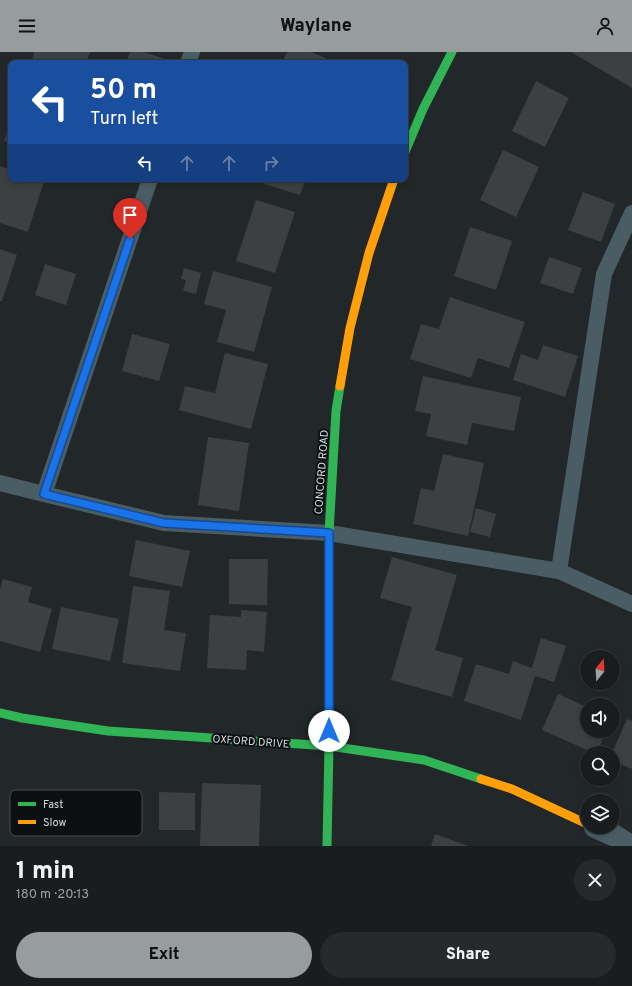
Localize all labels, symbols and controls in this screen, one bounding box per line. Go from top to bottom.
icon: menu [16,15,38,37]
text: Waylane [280,15,352,38]
icon: person [594,15,616,37]
text: 50 m [90,73,157,109]
icon: left [24,76,76,128]
text: Turn left [90,108,158,131]
icon: left [134,152,156,174]
icon: ahead [176,152,198,174]
icon: ahead [218,152,240,174]
icon: right [260,152,282,174]
pin [113,198,147,239]
icon: arrive [119,204,141,226]
street label: CONCORD ROAD [312,429,332,515]
north arrow [580,650,620,690]
map controls [580,650,620,834]
button: sound [580,698,620,738]
position arrow [308,710,350,752]
street label: OXFORD DRIVE [212,732,290,752]
button: search [580,746,620,786]
legend [10,790,142,836]
button: layers [580,794,620,834]
text: Fast [43,798,63,812]
text: Slow [43,816,66,830]
text: 1 min [16,857,75,887]
button: close [574,859,616,901]
text: 180 m · 20:13 [16,887,89,903]
button: Exit [16,932,312,978]
button: Share [320,932,616,978]

